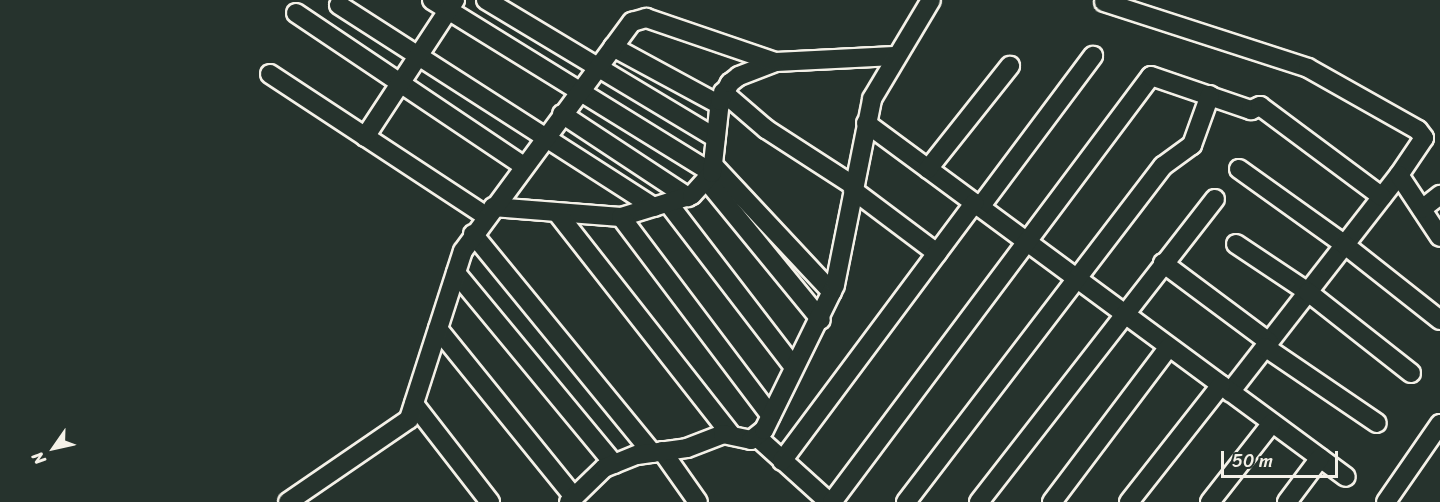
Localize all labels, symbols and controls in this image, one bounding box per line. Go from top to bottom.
north arrow [24,418,84,478]
scale bar [1224,439,1341,477]
text: 50 m [1232,445,1273,477]
text: N [24,446,54,471]

